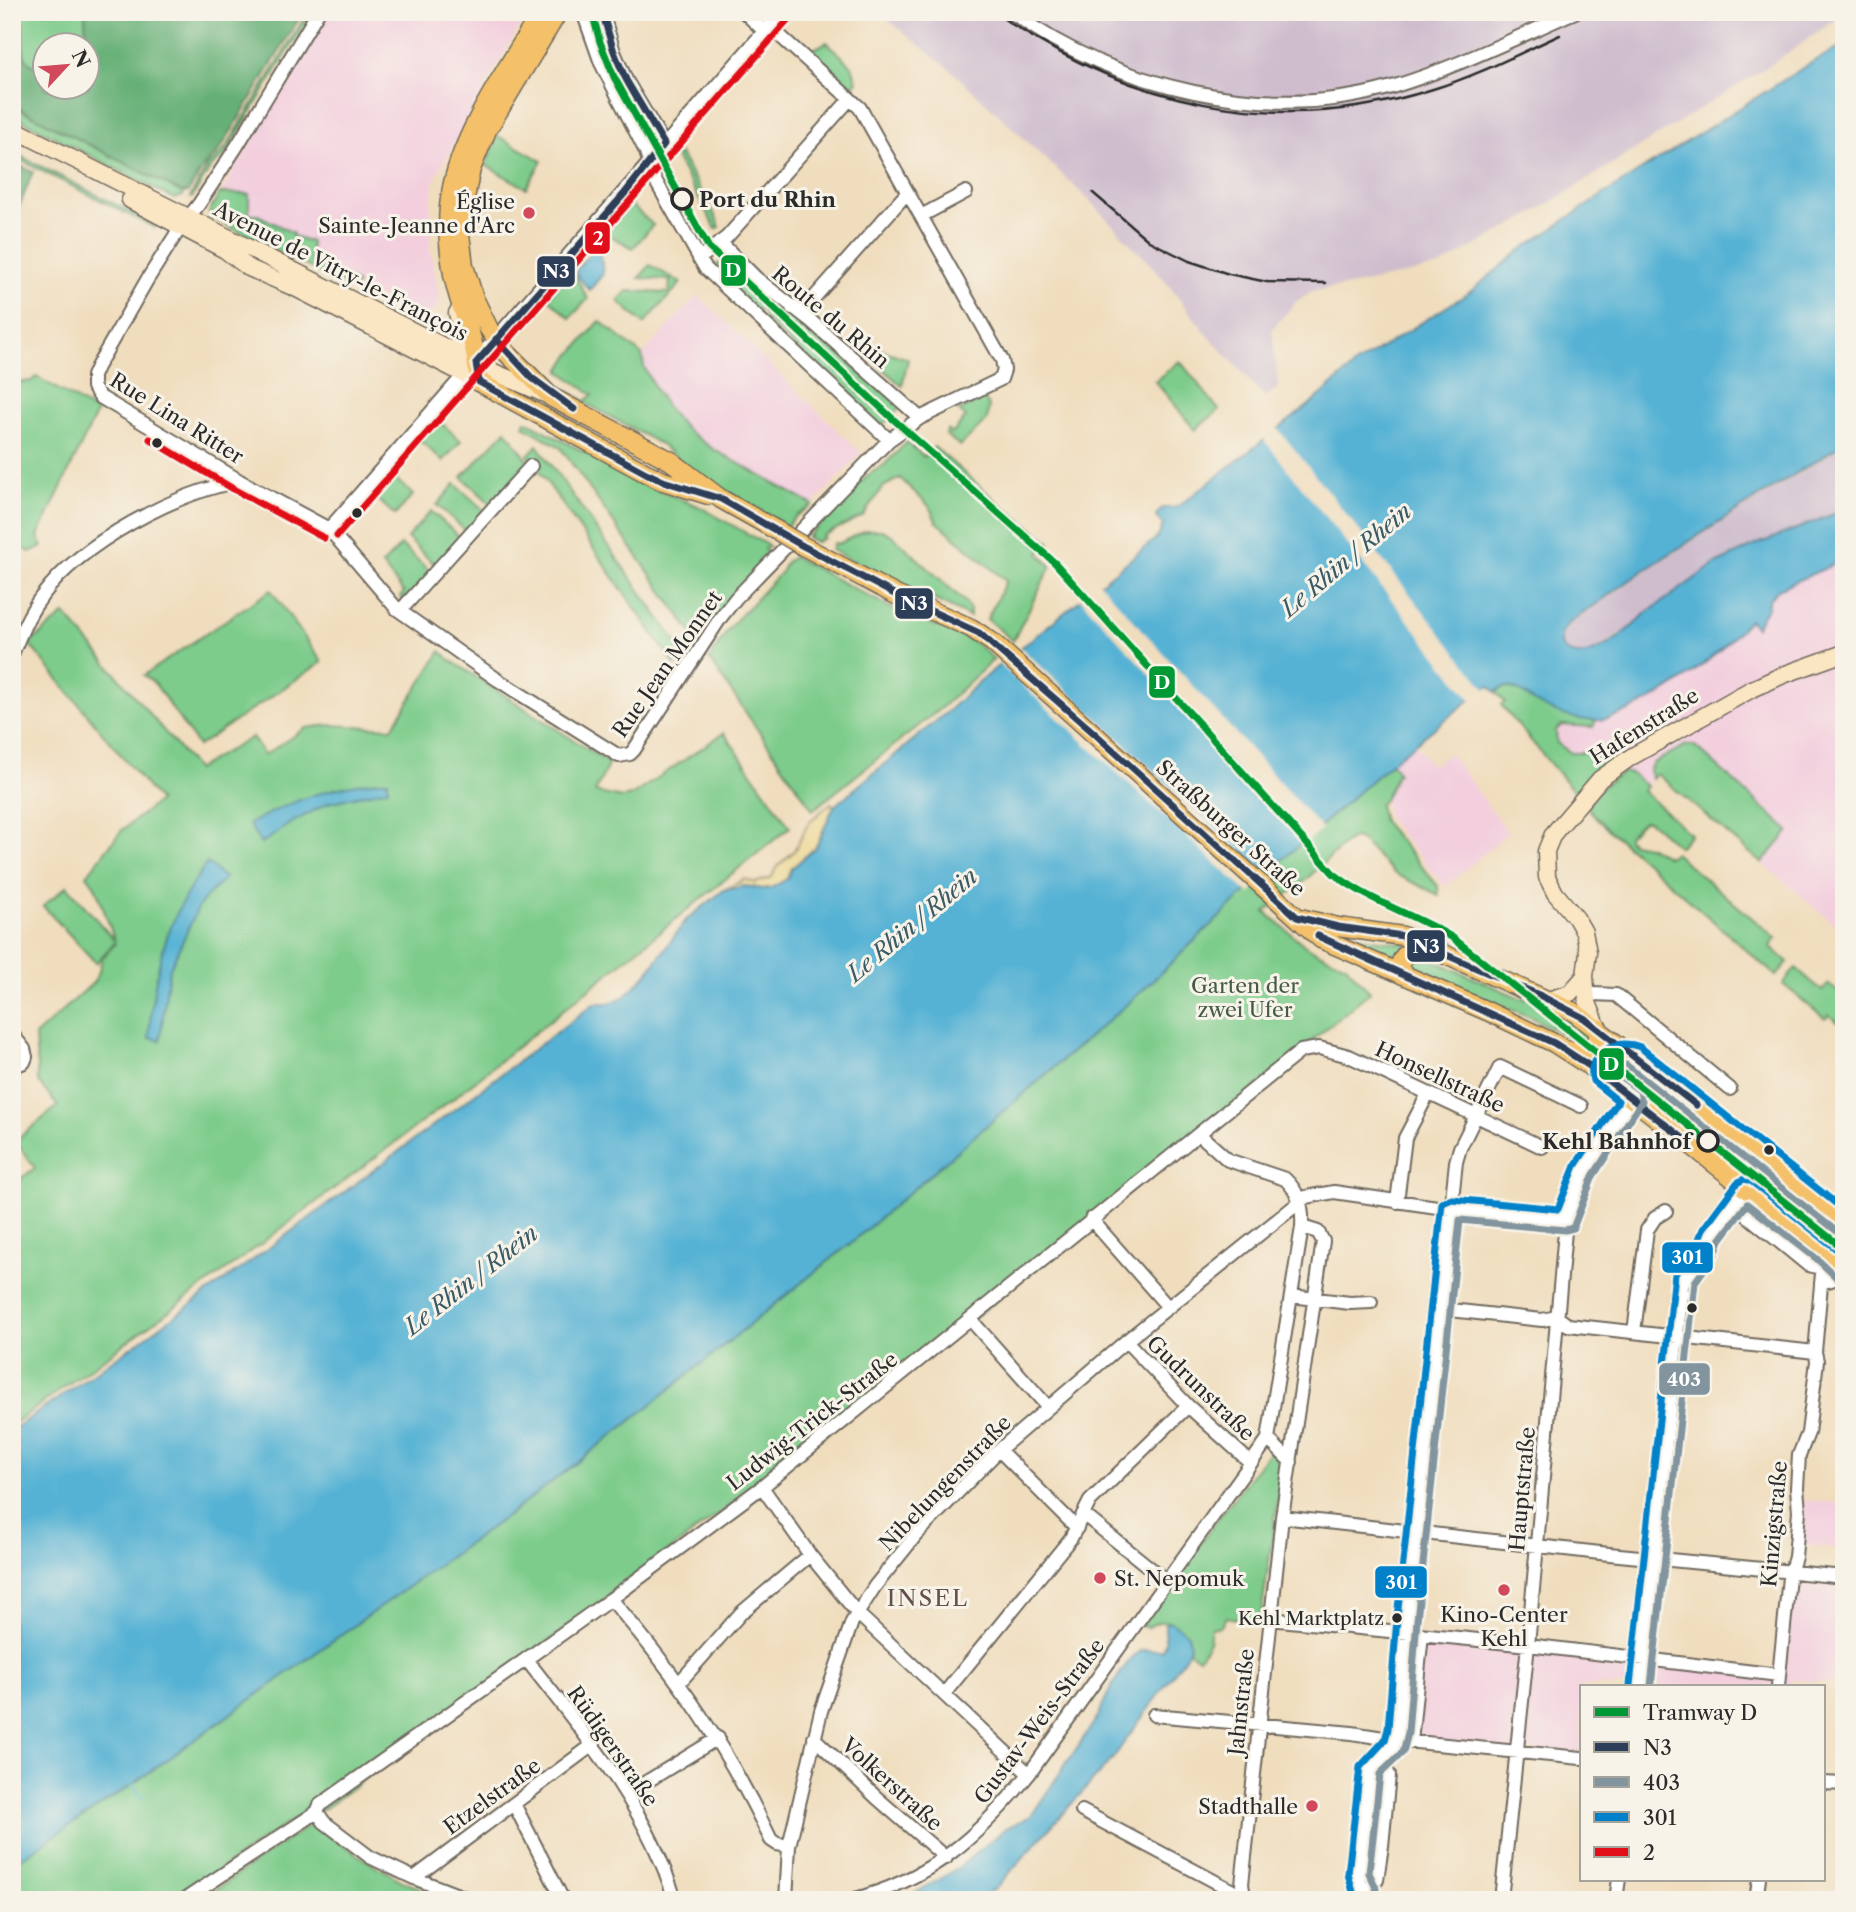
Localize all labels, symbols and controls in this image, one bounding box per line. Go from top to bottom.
north arrow [32,32,102,102]
text: N [67,46,95,71]
place label: Port du Rhin [699,187,836,212]
marker: Port du Rhin [671,188,693,210]
place label: Église Sainte-Jeanne d'Arc [318,189,515,238]
street label: Avenue de Vitry-le-François [209,195,472,346]
marker: Église Sainte-Jeanne d'Arc [521,205,537,221]
line badge: 2 [584,221,611,255]
text: 2 [592,227,604,250]
line badge: D [720,254,747,287]
line badge: N3 [536,255,576,288]
text: D [725,259,741,282]
text: N3 [542,260,570,283]
street label: Route du Rhin [767,261,895,373]
street label: Rue Lina Ritter [106,367,248,469]
unlabelled marker [150,436,164,450]
water label: Le Rhin / Rhein [1274,497,1417,624]
unlabelled marker [350,506,364,520]
street label: Rue Jean Monnet [607,585,727,742]
line badge: N3 [894,587,934,620]
text: N3 [900,592,928,615]
line badge: D [1148,665,1176,699]
text: D [1154,671,1170,694]
street label: Hafenstraße [1585,683,1703,769]
street label: Straßburger Straße [1151,755,1311,901]
water label: Le Rhin / Rhein [840,862,983,989]
line badge: N3 [1406,929,1446,963]
text: N3 [1412,935,1440,958]
park label: Garten der zwei Ufer [1191,973,1299,1022]
street label: Honsellstraße [1371,1036,1509,1118]
line badge: D [1598,1047,1625,1081]
text: D [1603,1053,1619,1076]
place label: Kehl Bahnhof [1542,1129,1694,1154]
marker: Kehl Bahnhof [1697,1130,1719,1152]
unlabelled marker [1762,1143,1776,1157]
water label: Le Rhin / Rhein [397,1219,543,1342]
line badge: 301 [1661,1241,1714,1274]
text: 301 [1671,1246,1703,1269]
unlabelled marker [1685,1301,1699,1315]
street label: Gudrunstraße [1142,1330,1260,1446]
street label: Ludwig-Trick-Straße [722,1347,902,1495]
line badge: 403 [1658,1362,1711,1396]
text: 403 [1667,1368,1701,1391]
street label: Nibelungenstraße [874,1410,1016,1556]
street label: Hauptstraße [1504,1426,1540,1552]
street label: Kinzigstraße [1756,1460,1792,1588]
line badge: 301 [1374,1565,1428,1599]
place label: St. Nepomuk [1114,1566,1245,1591]
marker: St. Nepomuk [1092,1570,1108,1586]
text: 301 [1385,1571,1417,1594]
marker: Kino-Center Kehl [1496,1582,1512,1598]
district label: INSEL [887,1584,969,1612]
place label: Kino-Center Kehl [1440,1602,1568,1651]
place label: Kehl Marktplatz [1238,1607,1384,1630]
marker: Kehl Marktplatz [1390,1611,1404,1625]
street label: Gustav-Weis-Straße [969,1633,1109,1809]
street label: Jahnstraße [1223,1647,1259,1760]
street label: Rüdigerstraße [562,1681,664,1811]
legend [1580,1685,1825,1881]
text: Tramway D [1643,1700,1757,1725]
street label: Volkerstraße [836,1732,948,1836]
text: N3 [1643,1735,1672,1760]
street label: Etzelstraße [439,1753,545,1839]
text: 403 [1643,1770,1680,1795]
place label: Stadthalle [1198,1794,1298,1819]
marker: Stadthalle [1304,1798,1320,1814]
text: 301 [1643,1805,1677,1830]
text: 2 [1643,1840,1655,1865]

